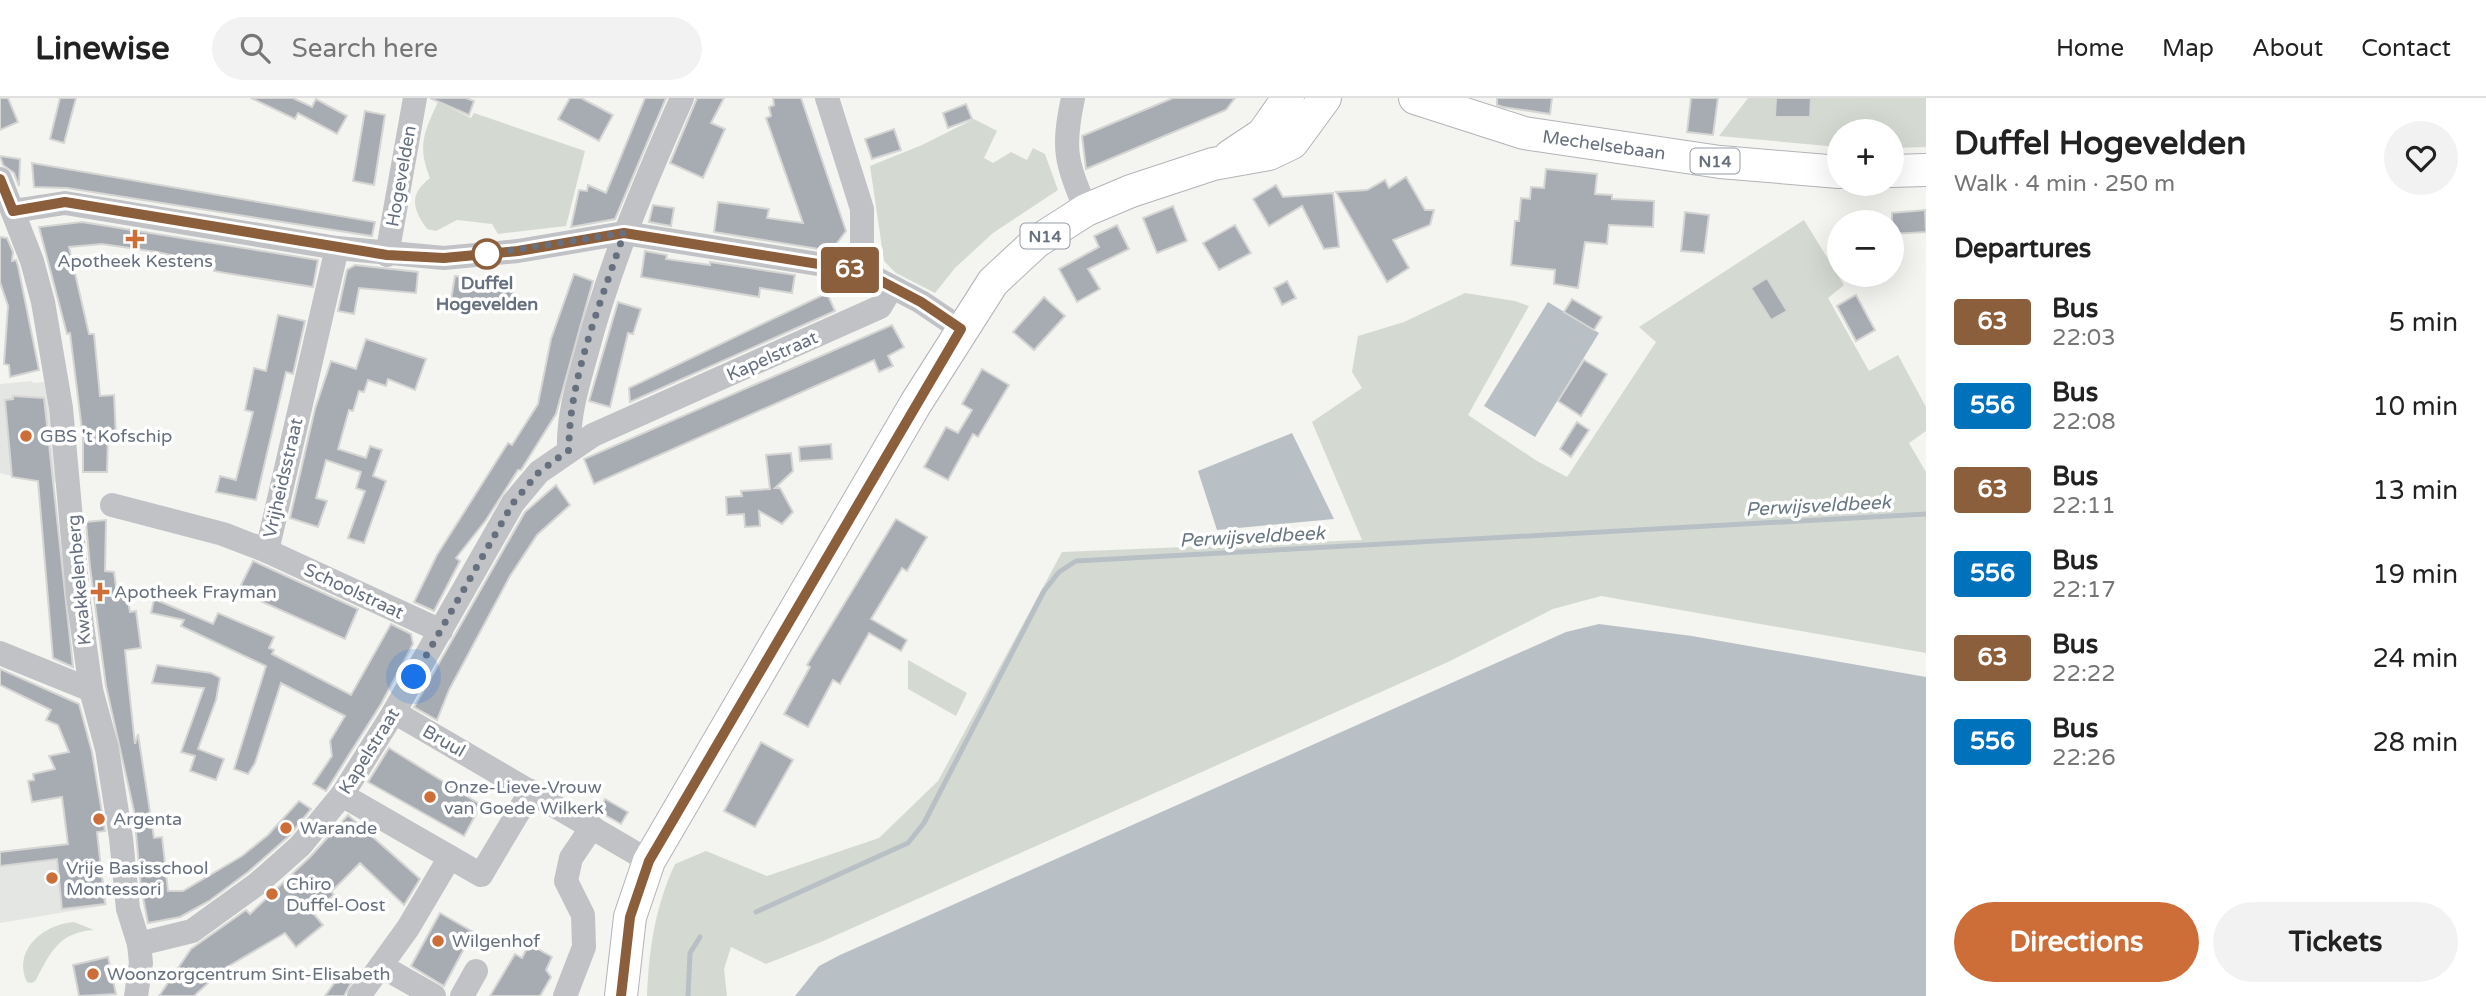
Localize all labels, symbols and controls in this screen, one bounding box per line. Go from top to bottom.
search box [212,17,702,80]
text: Linewise [35,29,170,68]
icon: search [236,29,274,67]
text: Search here [292,33,438,64]
text: Home [2056,34,2124,63]
text: Map [2162,34,2214,63]
text: About [2252,34,2323,63]
text: Contact [2361,34,2451,63]
map controls [1827,119,1904,287]
button: + [1827,119,1904,196]
button: heart [2384,121,2458,195]
street label: Hogevelden [381,124,421,228]
text: Duffel Hogevelden [1954,124,2246,163]
street label: Mechelsebaan [1541,125,1667,165]
road number: N14 [1690,148,1740,174]
text: Walk · 4 min · 250 m [1954,170,2175,198]
button: − [1827,210,1904,287]
road number: N14 [1020,224,1070,248]
marker: Apotheek Kestens [127,231,143,247]
text: Departures [1954,233,2091,264]
marker: Duffel Hogevelden [472,239,502,269]
line badge: 63 [818,247,882,293]
place label: Apotheek Kestens [57,250,213,272]
text: 63 [835,255,865,284]
place label: Duffel Hogevelden [436,272,538,315]
text: Bus [2052,293,2098,324]
text: 63 [1977,307,2008,336]
text: 5 min [2389,307,2458,338]
text: 22:03 [2052,324,2116,352]
street label: Kapelstraat [723,326,821,386]
text: Bus [2052,377,2098,408]
text: 556 [1970,391,2015,420]
text: 10 min [2372,391,2458,422]
text: 22:08 [2052,408,2116,436]
street label: Vrijheidsstraat [259,416,308,540]
place label: GBS 't Kofschip [40,425,172,447]
marker: GBS 't Kofschip [18,428,34,444]
text: Bus [2052,461,2098,492]
text: 63 [1977,475,2008,504]
text: 13 min [2372,475,2458,506]
water label: Perwijsveldbeek [1745,491,1893,521]
text: 22:11 [2052,492,2116,520]
street label: Kwakkelenberg [62,514,96,646]
water label: Perwijsveldbeek [1179,522,1327,552]
text: Bus [2052,545,2098,576]
street label: Schoolstraat [301,558,407,624]
text: 556 [1970,559,2015,588]
text: 19 min [2372,559,2458,590]
text: 22:17 [2052,576,2116,604]
place label: Apotheek Frayman [114,581,277,603]
marker: Apotheek Frayman [92,584,108,600]
text: Bus [2052,629,2098,660]
text: 63 [1977,643,2008,672]
text: 24 min [2372,643,2458,674]
your location [396,659,431,694]
text: 22:22 [2052,660,2116,688]
street label: Kapelstraat [334,704,404,798]
text: Bus [2052,713,2098,744]
street label: Bruul [419,720,469,762]
text: 556 [1970,727,2015,756]
text: 28 min [2372,727,2458,758]
text: 22:26 [2052,744,2116,772]
place label: Onze-Lieve-Vrouw van Goede Wilkerk [444,776,604,819]
marker: Onze-Lieve-Vrouw van Goede Wilkerk [422,789,438,805]
place label: Argenta [113,808,182,830]
marker: Argenta [91,811,107,827]
place label: Warande [300,817,377,839]
marker: Warande [278,820,294,836]
place label: Vrije Basisschool Montessori [66,857,208,900]
marker: Vrije Basisschool Montessori [44,870,60,886]
place label: Chiro Duffel-Oost [286,873,385,916]
marker: Chiro Duffel-Oost [264,886,280,902]
button: Directions [1954,902,2199,982]
button: Tickets [2213,902,2458,982]
place label: Wilgenhof [452,930,540,952]
marker: Wilgenhof [430,933,446,949]
place label: Woonzorgcentrum Sint-Elisabeth [107,963,390,985]
marker: Woonzorgcentrum Sint-Elisabeth [85,966,101,982]

